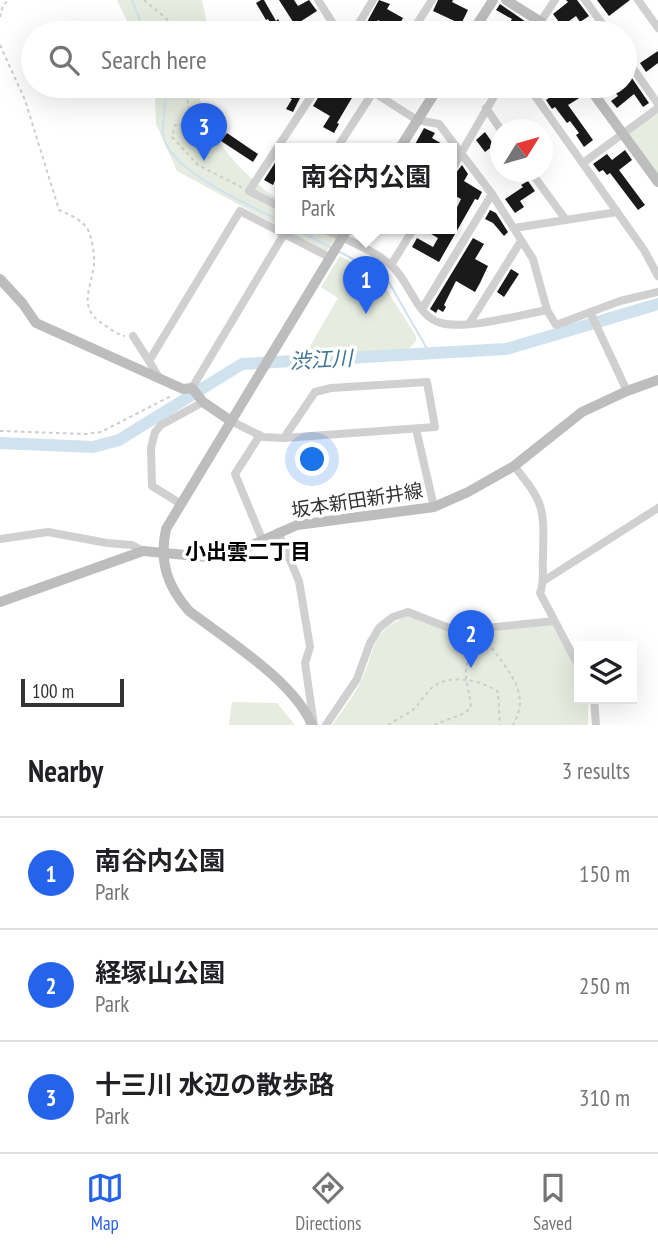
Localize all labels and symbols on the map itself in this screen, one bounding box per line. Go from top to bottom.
pin: 3 [181,103,227,161]
north arrow [490,119,553,182]
pin: 1 [343,256,389,314]
water label: 渋江川 [289,344,355,375]
your location [295,442,329,476]
street label: 坂本新田新井線 [289,478,425,522]
district label: 小出雲二丁目 [185,538,311,565]
pin: 2 [448,610,494,668]
scale bar [21,676,124,708]

